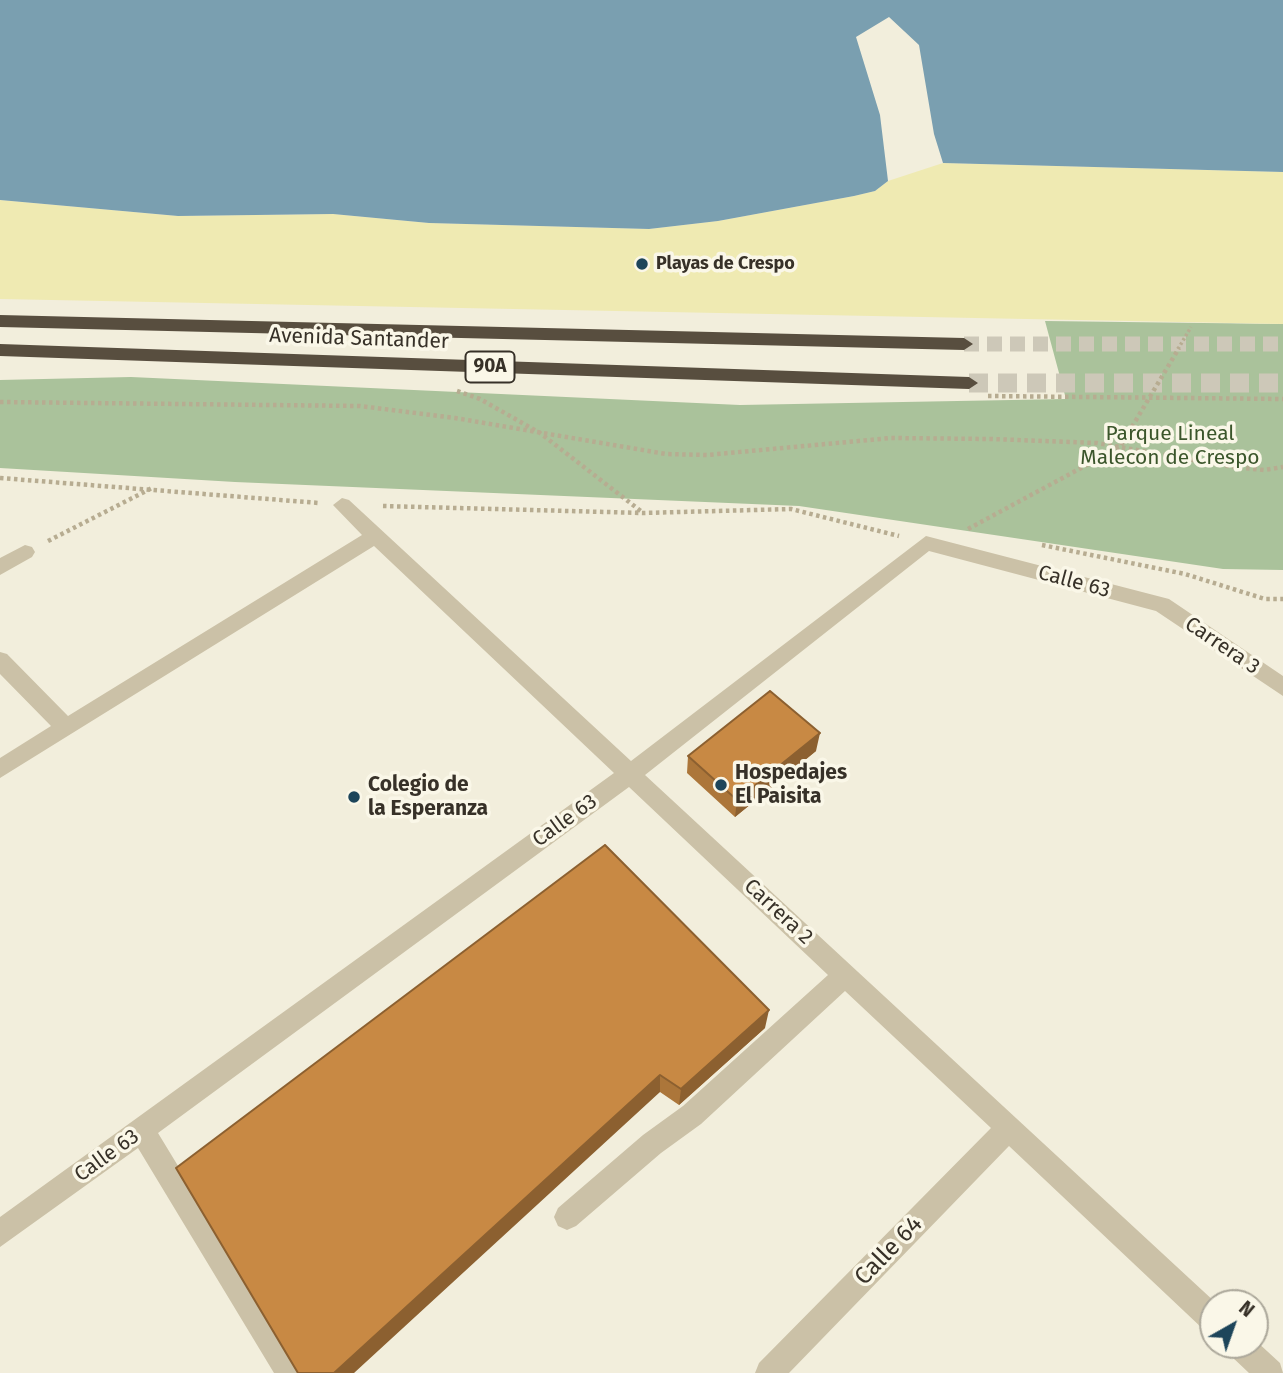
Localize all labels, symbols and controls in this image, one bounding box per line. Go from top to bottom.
place label: Playas de Crespo [656,253,795,275]
marker: Playas de Crespo [634,256,650,272]
street label: Avenida Santander [269,323,449,355]
road number: 90A [466,352,514,382]
park label: Parque Lineal Malecon de Crespo [1080,421,1260,471]
street label: Calle 63 [1035,560,1113,604]
street label: Carrera 3 [1180,612,1264,680]
place label: Hospedajes El Paisita [735,760,847,810]
place label: Colegio de la Esperanza [368,772,488,822]
marker: Hospedajes El Paisita [713,777,729,793]
marker: Colegio de la Esperanza [346,789,362,805]
street label: Calle 63 [528,789,602,853]
street label: Carrera 2 [738,874,818,950]
street label: Calle 63 [70,1124,144,1188]
street label: Calle 64 [849,1210,929,1292]
north arrow [1199,1289,1269,1359]
text: N [1234,1296,1259,1322]

